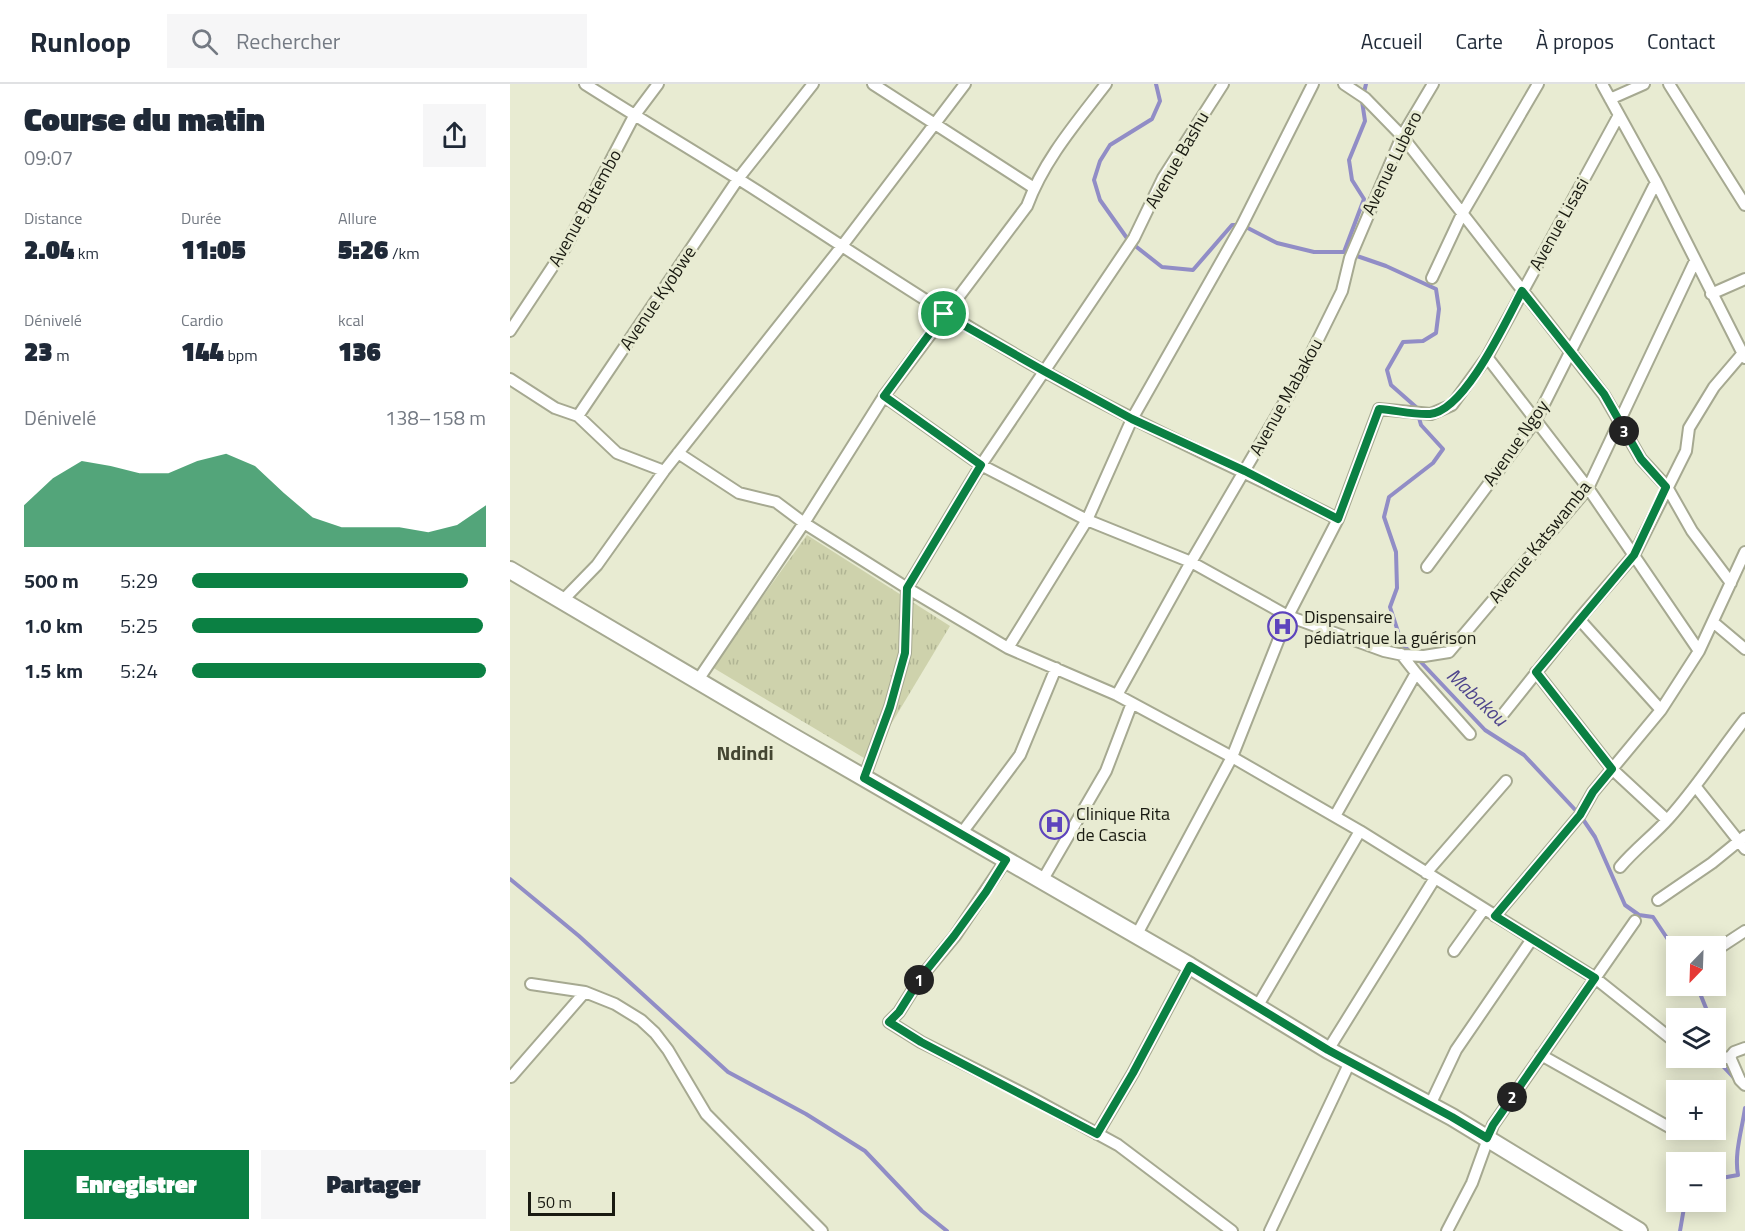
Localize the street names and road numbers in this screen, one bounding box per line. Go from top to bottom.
street label: Avenue Bashu [1138,106,1215,213]
street label: Avenue Lubero [1355,106,1428,219]
street label: Avenue Butembo [541,144,628,271]
street label: Avenue Lisasi [1522,172,1595,275]
street label: Avenue Kyobwe [613,240,702,355]
street label: Avenue Mabakou [1242,333,1329,460]
street label: Avenue Ngoy [1476,394,1555,491]
street label: Avenue Katswamba [1482,475,1597,609]

